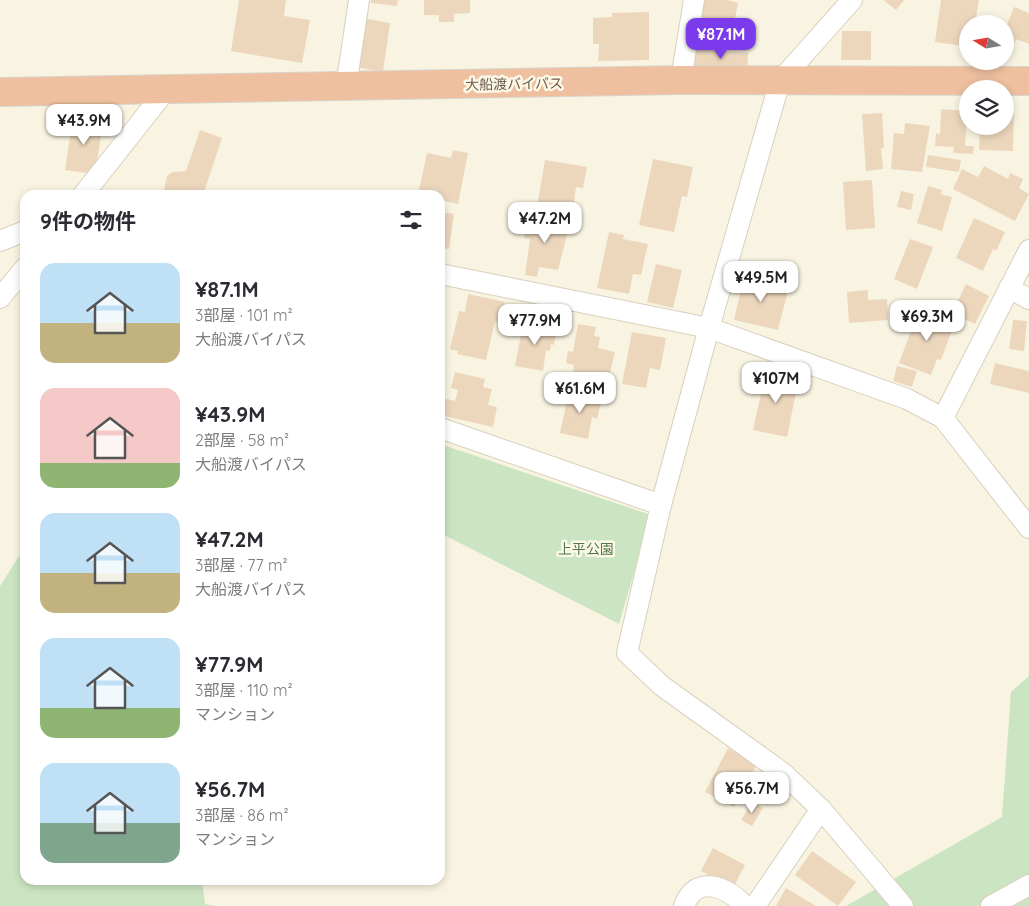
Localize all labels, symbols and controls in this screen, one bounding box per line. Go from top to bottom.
north arrow [959,15,1014,70]
map controls [959,15,1014,135]
pin: ¥87.1M [680,18,762,60]
text: ¥87.1M [697,24,745,44]
street label: 大船渡バイパス [465,74,563,94]
button: layers [959,80,1014,135]
pin: ¥43.9M [43,104,125,146]
text: ¥43.9M [57,110,111,130]
pin: ¥47.2M [504,202,586,244]
icon: filters [397,206,425,234]
text: 9件の物件 [40,208,136,234]
text: ¥47.2M [519,208,571,228]
pin: ¥49.5M [720,260,802,303]
text: ¥49.5M [734,267,788,287]
text: ¥87.1M [195,276,259,302]
icon: home [80,283,140,343]
pin: ¥69.3M [886,300,968,342]
pin: ¥77.9M [494,304,576,346]
text: 3部屋 · 101 m² [195,305,293,325]
text: ¥69.3M [901,306,953,326]
text: ¥77.9M [509,310,561,330]
text: 大船渡バイパス [195,329,307,349]
pin: ¥107M [741,362,811,404]
text: ¥107M [753,368,799,388]
pin: ¥61.6M [539,372,621,414]
text: ¥61.6M [555,378,605,398]
text: ¥43.9M [195,401,266,427]
icon: home [80,408,140,468]
text: 2部屋 · 58 m² [195,430,289,450]
text: 大船渡バイパス [195,454,307,474]
text: ¥47.2M [195,526,264,552]
icon: home [80,533,140,593]
park label: 上平公園 [558,540,614,558]
text: 3部屋 · 77 m² [195,555,288,575]
text: 大船渡バイパス [195,579,307,599]
text: ¥77.9M [195,651,263,677]
icon: home [80,658,140,718]
text: 3部屋 · 110 m² [195,680,293,700]
text: マンション [195,704,275,724]
pin: ¥56.7M [711,772,793,814]
text: ¥56.7M [195,776,265,802]
text: ¥56.7M [725,778,779,798]
icon: home [80,783,140,843]
text: 3部屋 · 86 m² [195,805,289,825]
text: マンション [195,829,275,849]

